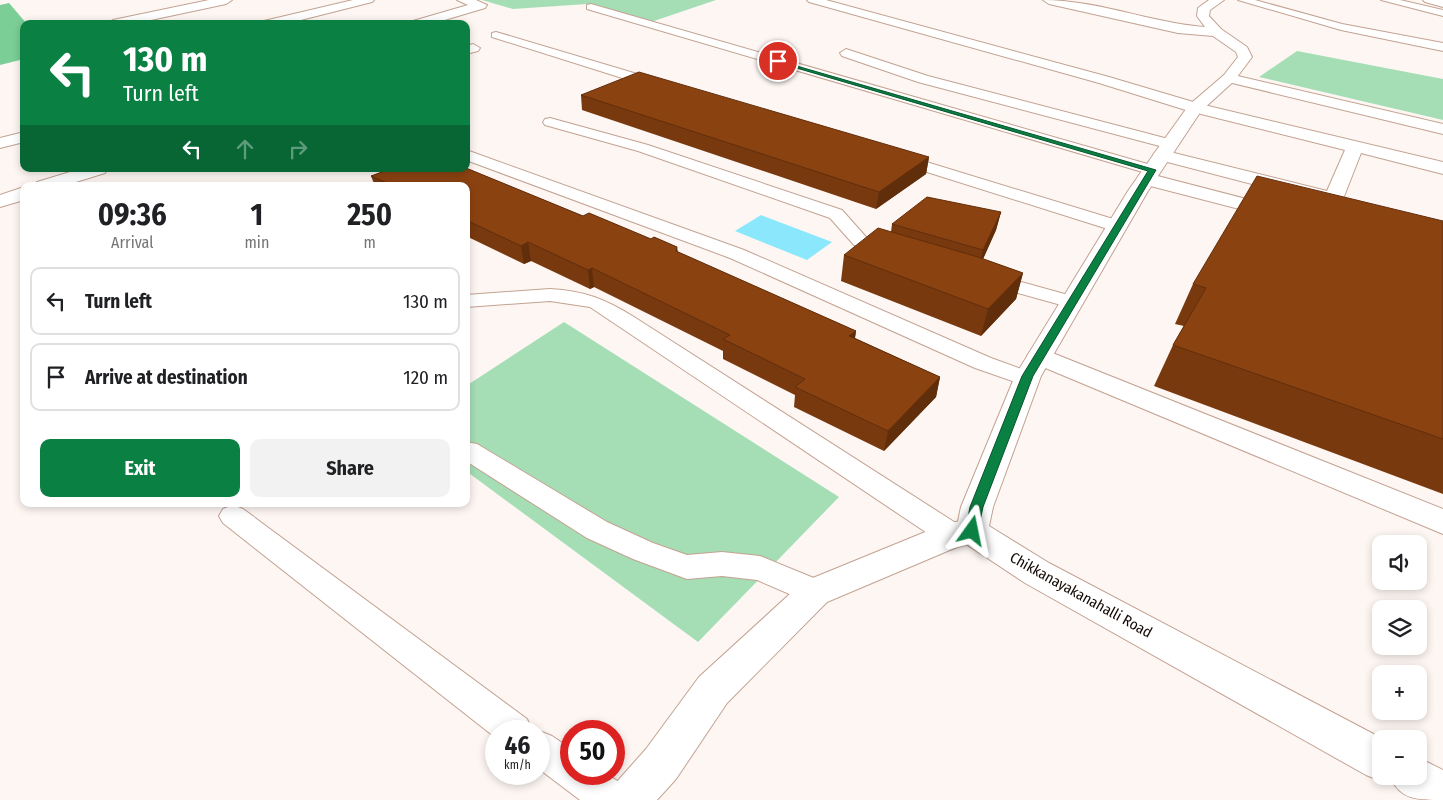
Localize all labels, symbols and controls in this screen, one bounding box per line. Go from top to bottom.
text: 130 m [123,38,207,80]
icon: left [40,40,105,105]
pin [757,40,799,82]
icon: arrive [764,47,792,75]
text: Turn left [123,80,199,107]
icon: left [178,135,206,163]
icon: ahead [231,135,259,163]
icon: right [284,135,312,163]
text: 09:36 [98,197,167,233]
text: 1 [251,197,263,233]
text: 250 [347,197,392,233]
text: Arrival [111,233,153,252]
text: min [245,233,269,252]
text: m [364,233,376,252]
icon: left [42,287,70,315]
text: Turn left [85,290,152,313]
text: 130 m [403,290,448,313]
icon: arrive [42,363,70,391]
text: Arrive at destination [85,366,248,389]
text: 120 m [403,366,448,389]
button: Exit [40,439,240,497]
button: Share [250,439,450,497]
position arrow [945,504,997,556]
map controls [1372,535,1427,785]
button: sound [1372,535,1427,590]
street label: Chikkanayakanahalli Road [1007,548,1155,642]
button: layers [1372,600,1427,655]
button: + [1372,665,1427,720]
speed limit sign: 50 [560,720,625,785]
button: − [1372,730,1427,785]
text: 46 [505,731,530,761]
text: km/h [504,758,531,772]

